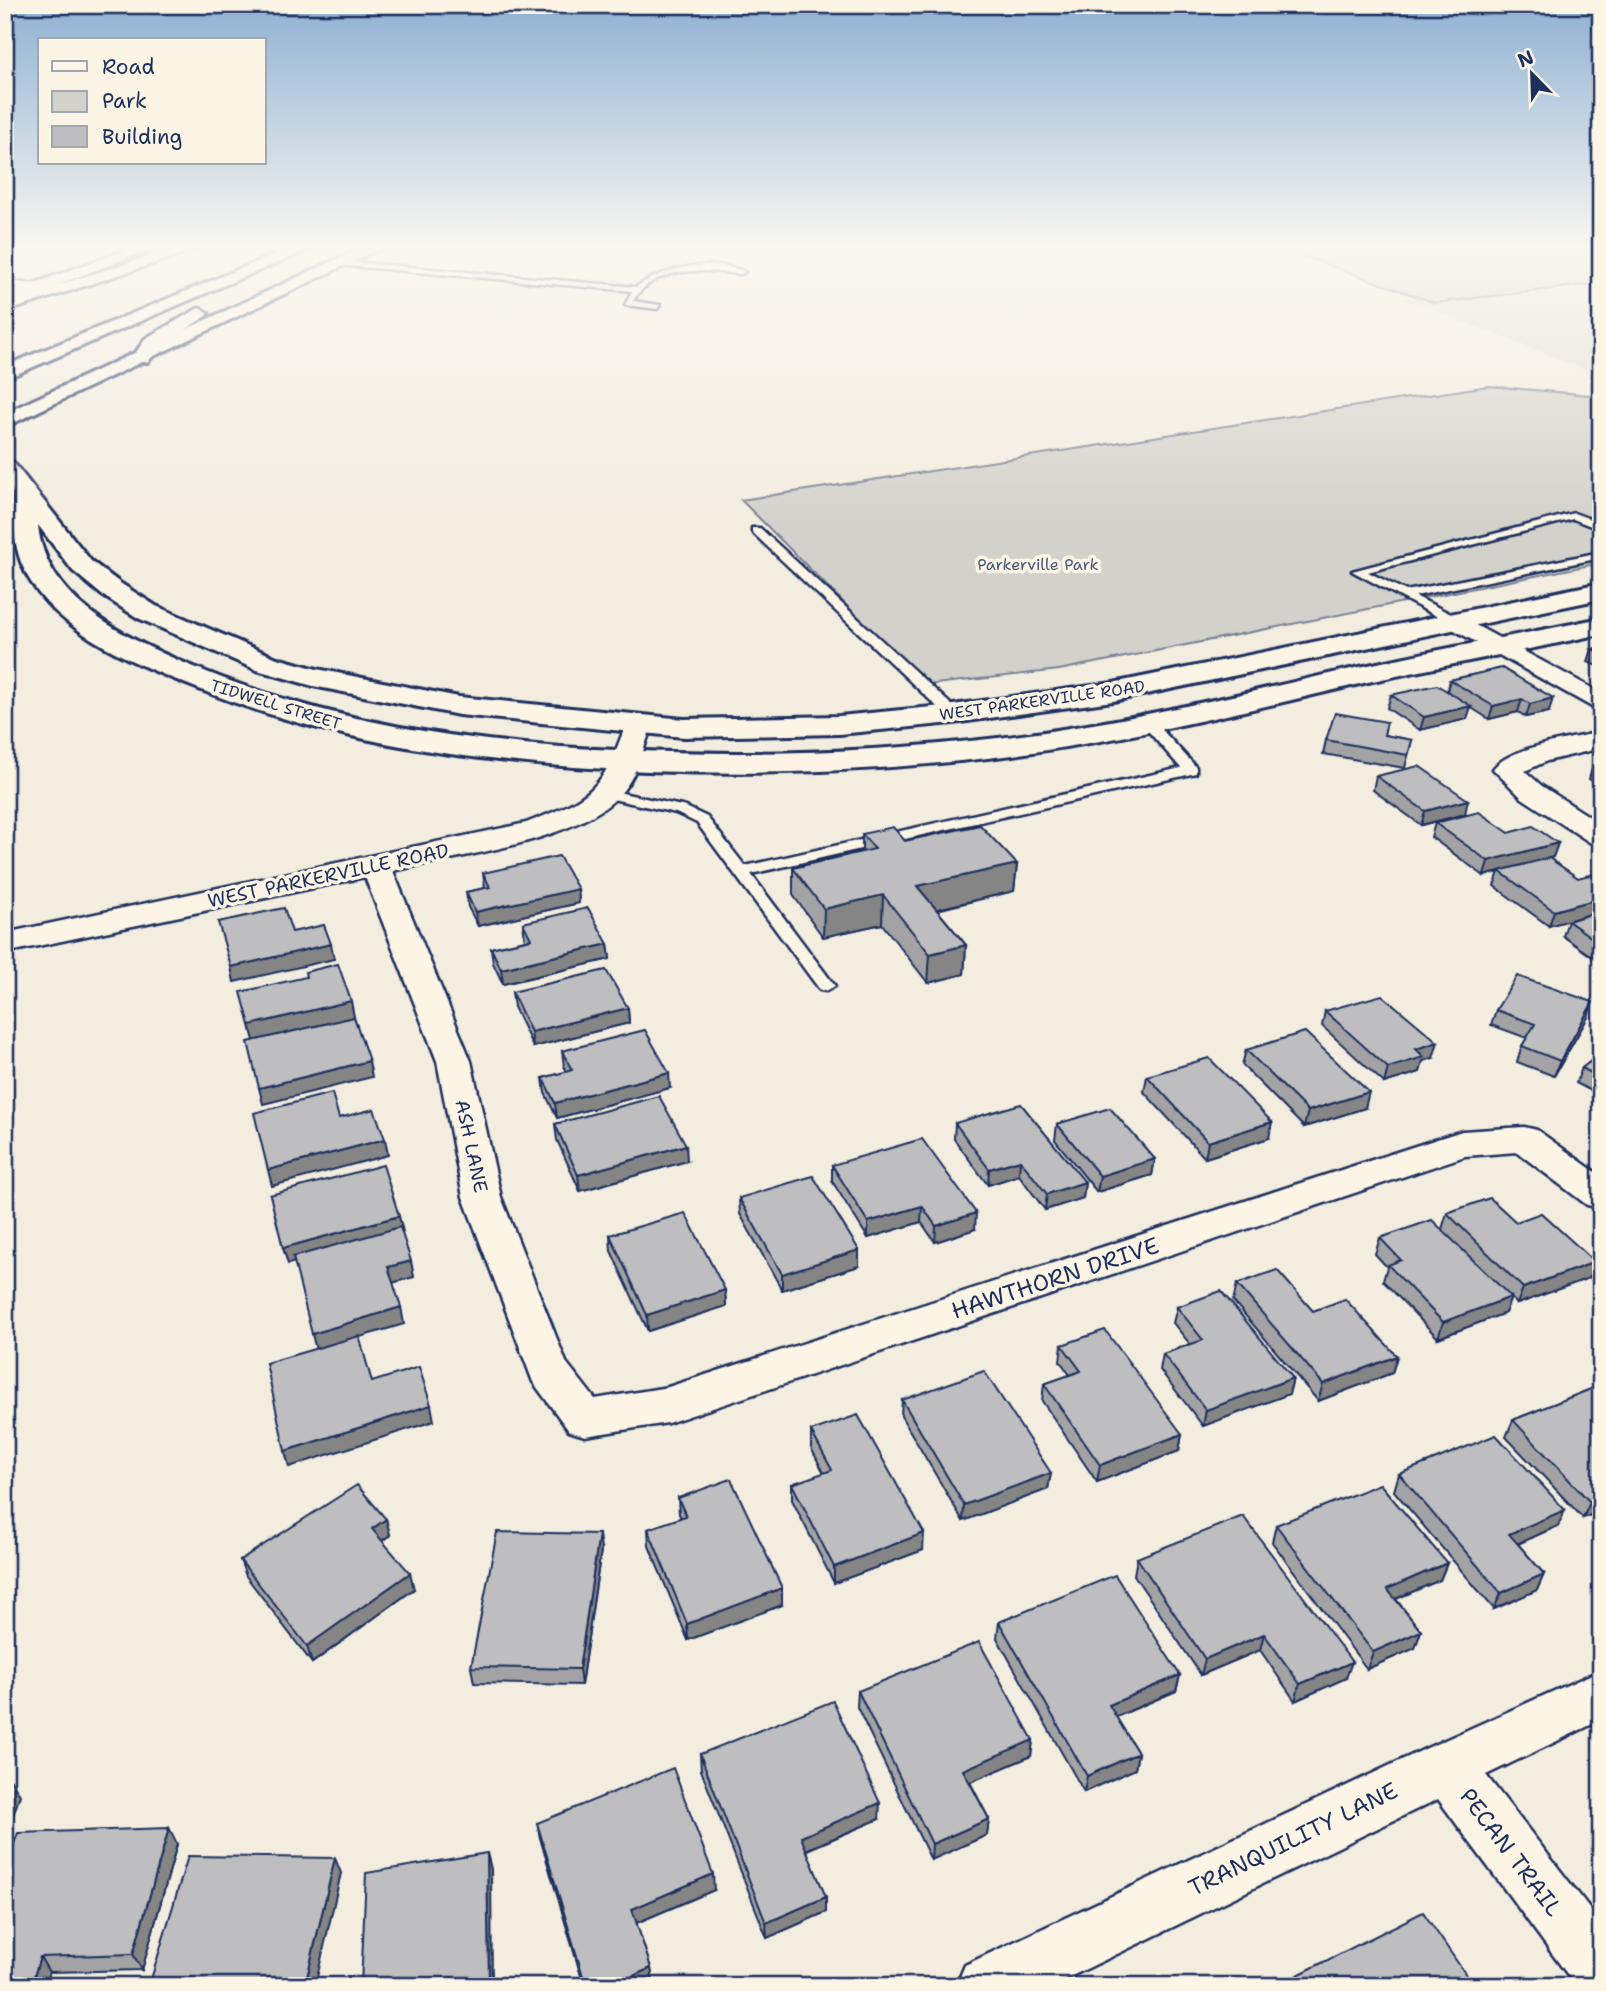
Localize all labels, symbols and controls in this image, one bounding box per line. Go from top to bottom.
legend [38,38,266,164]
north arrow [1498,38,1568,108]
text: N [1514,44,1537,73]
text: Road [102,53,155,81]
text: Park [102,87,147,115]
text: Building [102,123,182,151]
park label: Parkerville Park [977,554,1099,575]
street label: TIDWELL STREET [208,675,344,734]
street label: WEST PARKERVILLE ROAD [938,676,1146,725]
street label: WEST PARKERVILLE ROAD [205,838,451,913]
street label: ASH LANE [449,1097,494,1195]
street label: HAWTHORN DRIVE [947,1230,1163,1326]
street label: TRANQUILITY LANE [1183,1775,1403,1903]
street label: PECAN TRAIL [1453,1782,1569,1922]

